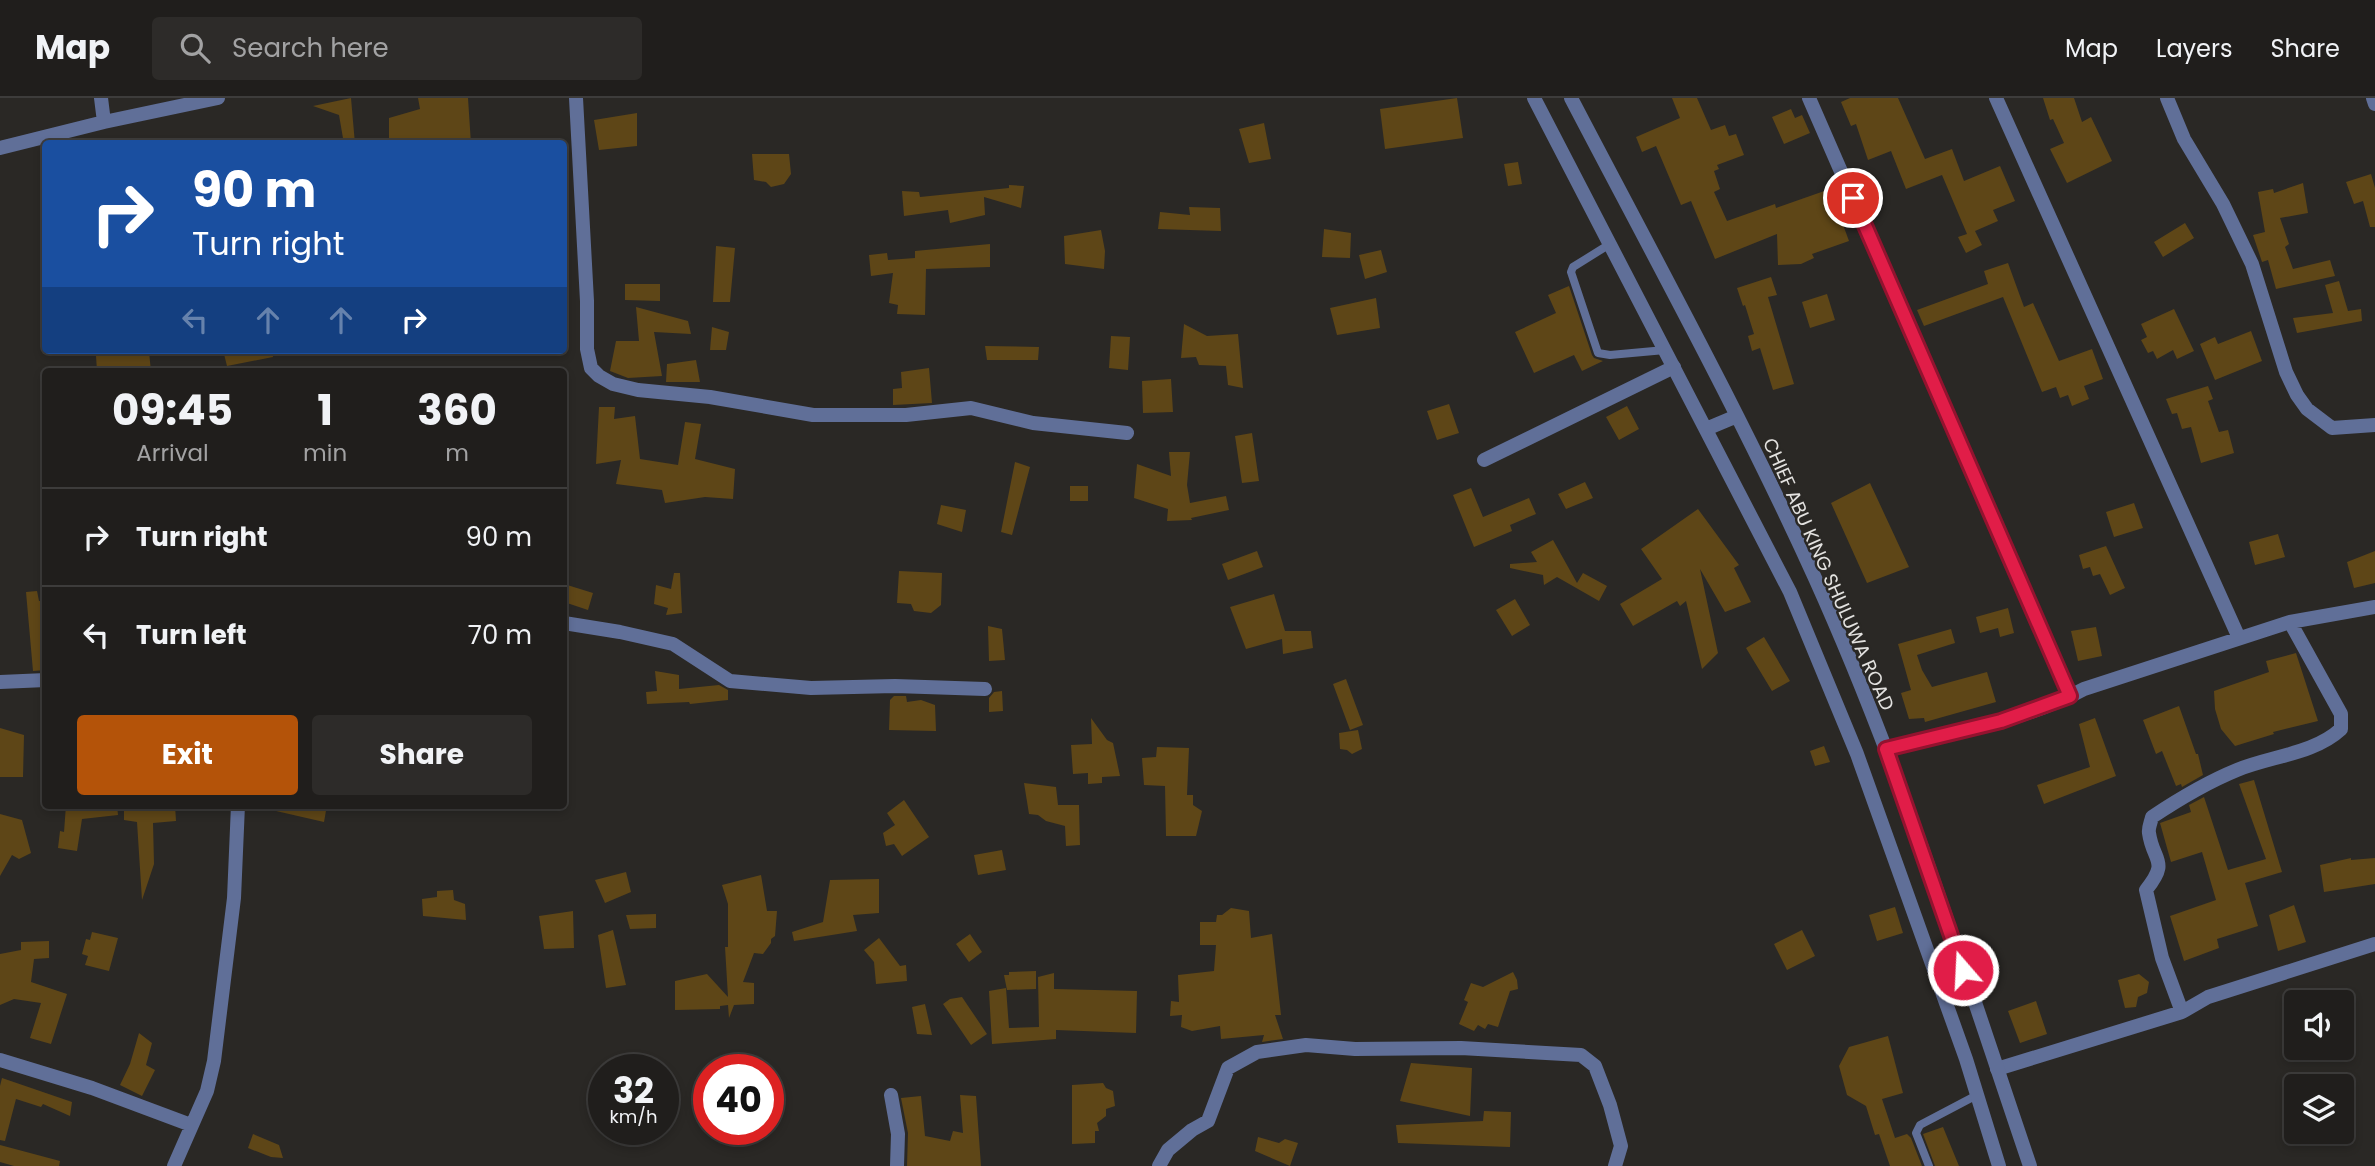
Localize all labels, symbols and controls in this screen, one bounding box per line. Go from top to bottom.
search box [152,17,642,80]
text: Map [35,24,110,71]
icon: search [176,29,214,67]
text: Search here [232,30,389,66]
text: Map [2065,32,2118,65]
text: Layers [2156,32,2232,65]
text: Share [2270,32,2340,65]
text: 90 m [192,156,316,224]
icon: right [77,168,168,259]
pin [1823,168,1883,228]
icon: arrive [1834,179,1872,217]
text: Turn right [192,221,344,266]
icon: left [176,301,214,339]
icon: ahead [249,301,287,339]
icon: ahead [322,301,360,339]
icon: right [395,301,433,339]
text: 09:45 [112,381,233,440]
text: 1 [317,381,333,440]
text: 360 [417,381,497,440]
street label: CHIEF ABU KING SHULUWA ROAD [1756,434,1901,715]
text: Arrival [136,437,209,469]
text: min [303,437,347,469]
text: m [445,437,469,469]
icon: right [77,518,115,556]
text: Turn right [136,519,268,555]
text: 90 m [466,519,532,555]
icon: left [77,616,115,654]
text: Turn left [136,617,247,653]
text: 70 m [468,617,532,653]
button: Exit [77,715,298,795]
button: Share [312,715,532,795]
position arrow [1926,933,2000,1007]
map controls [2284,990,2354,1144]
button: sound [2284,990,2354,1060]
speed limit sign: 40 [693,1054,784,1145]
text: 32 [613,1066,654,1115]
button: layers [2284,1074,2354,1144]
text: km/h [610,1104,657,1129]

